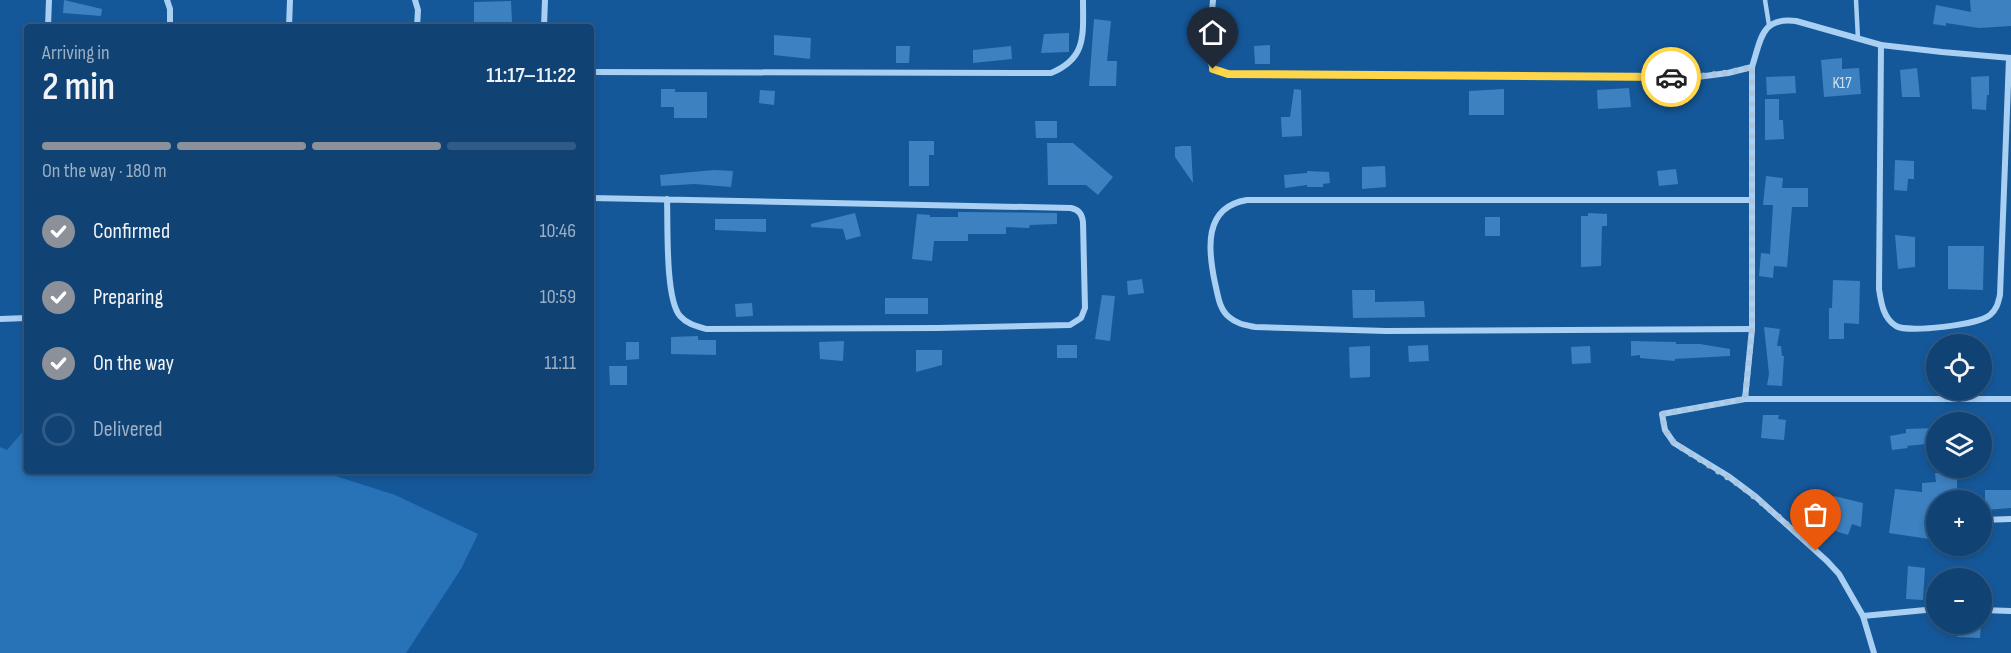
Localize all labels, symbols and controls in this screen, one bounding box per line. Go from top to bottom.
pin [1187,7,1238,69]
icon: home [1196,16,1229,49]
text: Arriving in [42,41,110,65]
courier [1641,47,1701,107]
icon: car [1655,61,1688,94]
text: 11:17–11:22 [486,62,576,89]
text: 2 min [42,64,115,111]
house number: K17 [1832,74,1852,93]
text: On the way · 180 m [42,159,167,183]
icon: check [42,215,75,248]
text: Confirmed [93,218,170,245]
text: 10:46 [539,219,576,243]
icon: check [42,281,75,314]
text: Preparing [93,284,163,311]
text: 10:59 [540,285,576,309]
map controls [1926,334,1992,634]
button: locate [1926,334,1992,400]
icon: check [42,347,75,380]
text: On the way [93,350,174,377]
text: 11:11 [544,351,576,375]
button: layers [1926,412,1992,478]
text: Delivered [93,416,162,443]
pin [1790,489,1841,551]
button: + [1926,490,1992,556]
icon: bag [1799,498,1832,531]
button: − [1926,568,1992,634]

